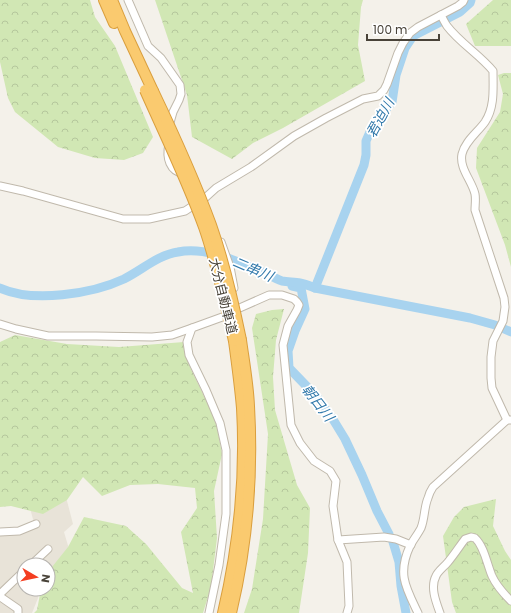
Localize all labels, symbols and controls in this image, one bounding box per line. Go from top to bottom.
scale bar [367,16,439,42]
text: 100 m [373,21,407,38]
water label: 君迫川 [361,93,400,141]
water label: 二串川 [230,252,278,287]
street label: 大分自動車道 [204,256,242,336]
water label: 朝日川 [297,380,340,427]
north arrow [16,557,56,597]
text: N [37,573,54,584]

